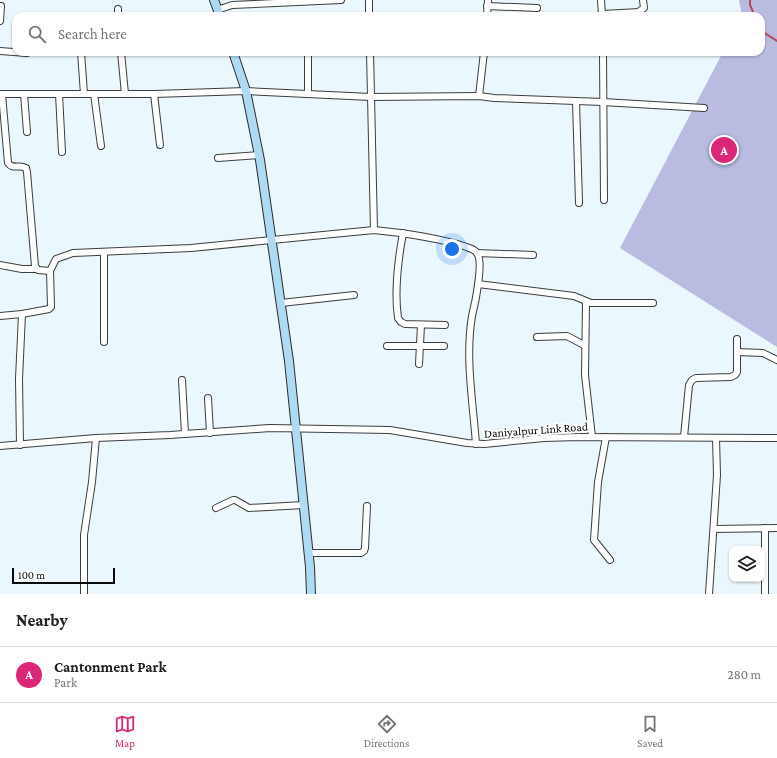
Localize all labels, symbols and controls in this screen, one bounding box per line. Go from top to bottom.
search box [12,12,765,56]
icon: search [26,23,48,45]
text: Search here [58,26,127,42]
pin: A [711,135,737,165]
your location [442,239,462,259]
street label: Daniyalpur Link Road [483,419,589,441]
map controls [729,546,765,582]
button: layers [729,546,765,582]
scale bar [12,566,115,585]
text: 100 m [18,569,45,581]
text: Nearby [16,611,68,630]
text: Cantonment Park [54,659,167,675]
text: A [25,667,33,682]
text: 280 m [728,667,761,682]
text: Park [54,675,77,690]
tab: Map [114,713,136,749]
tab: Directions [364,713,409,749]
tab: Saved [637,713,663,749]

